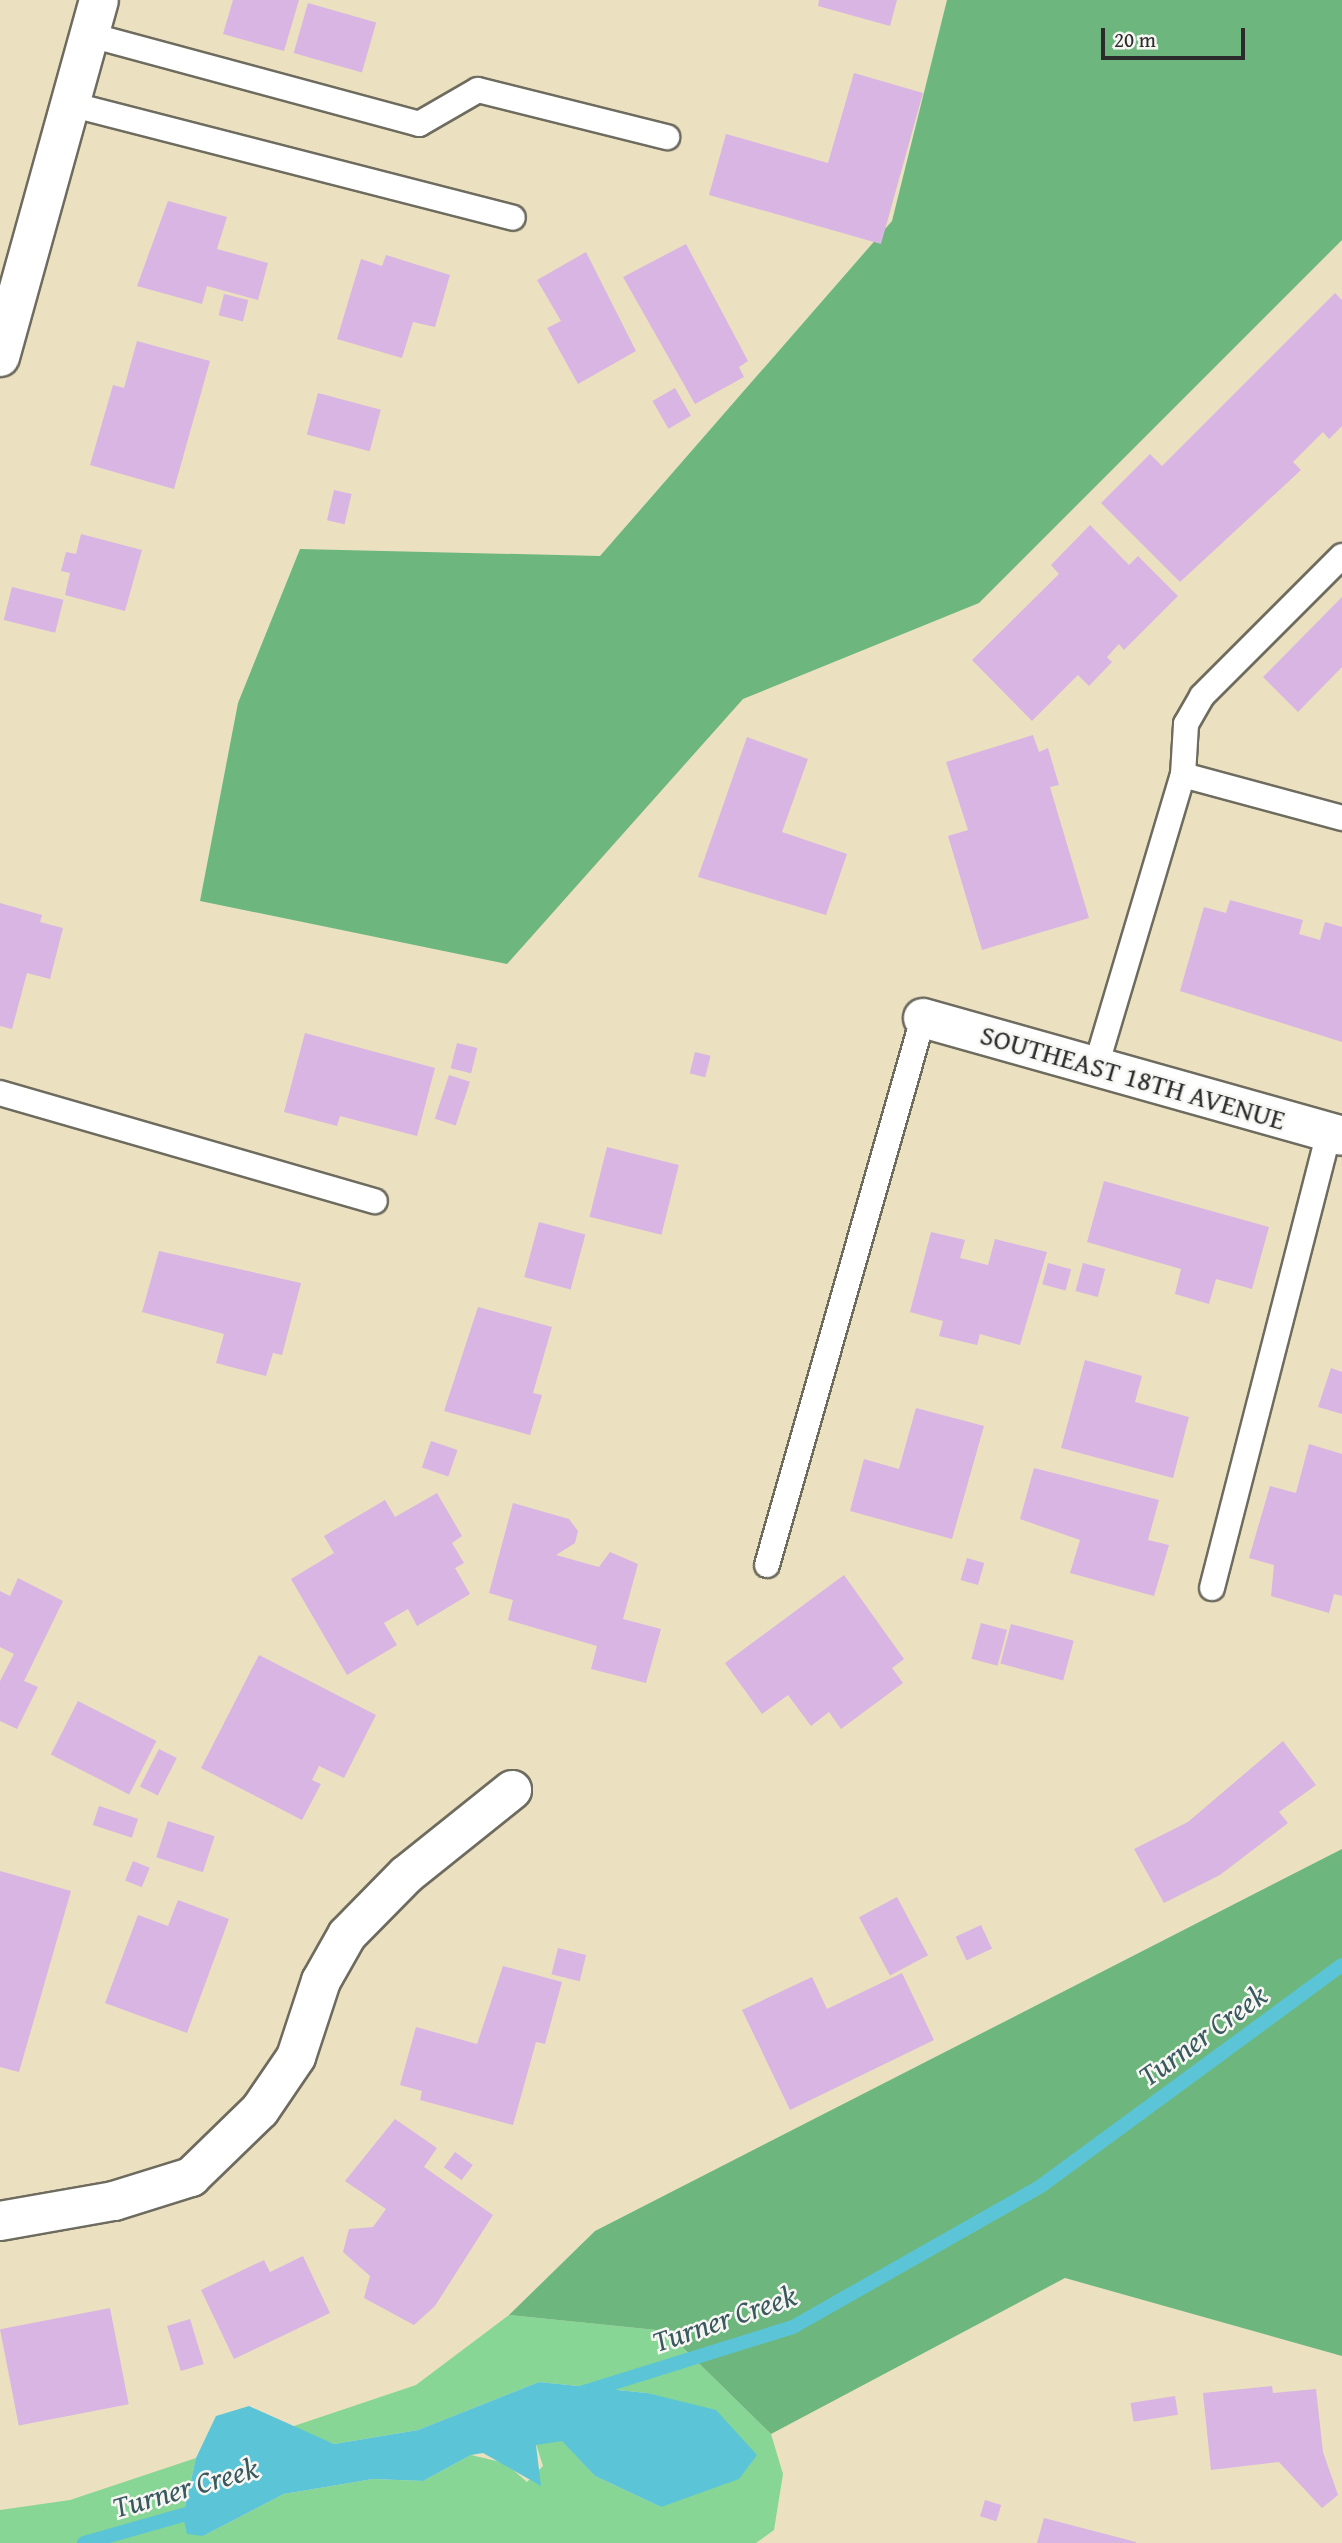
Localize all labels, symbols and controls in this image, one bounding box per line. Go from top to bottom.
scale bar [1104,14,1248,58]
text: 20 m [1114,24,1156,55]
street label: SOUTHEAST 18TH AVENUE [977,1017,1289,1137]
water label: Turner Creek [1131,1976,1273,2094]
water label: Turner Creek [647,2277,801,2359]
water label: Turner Creek [108,2449,262,2525]

